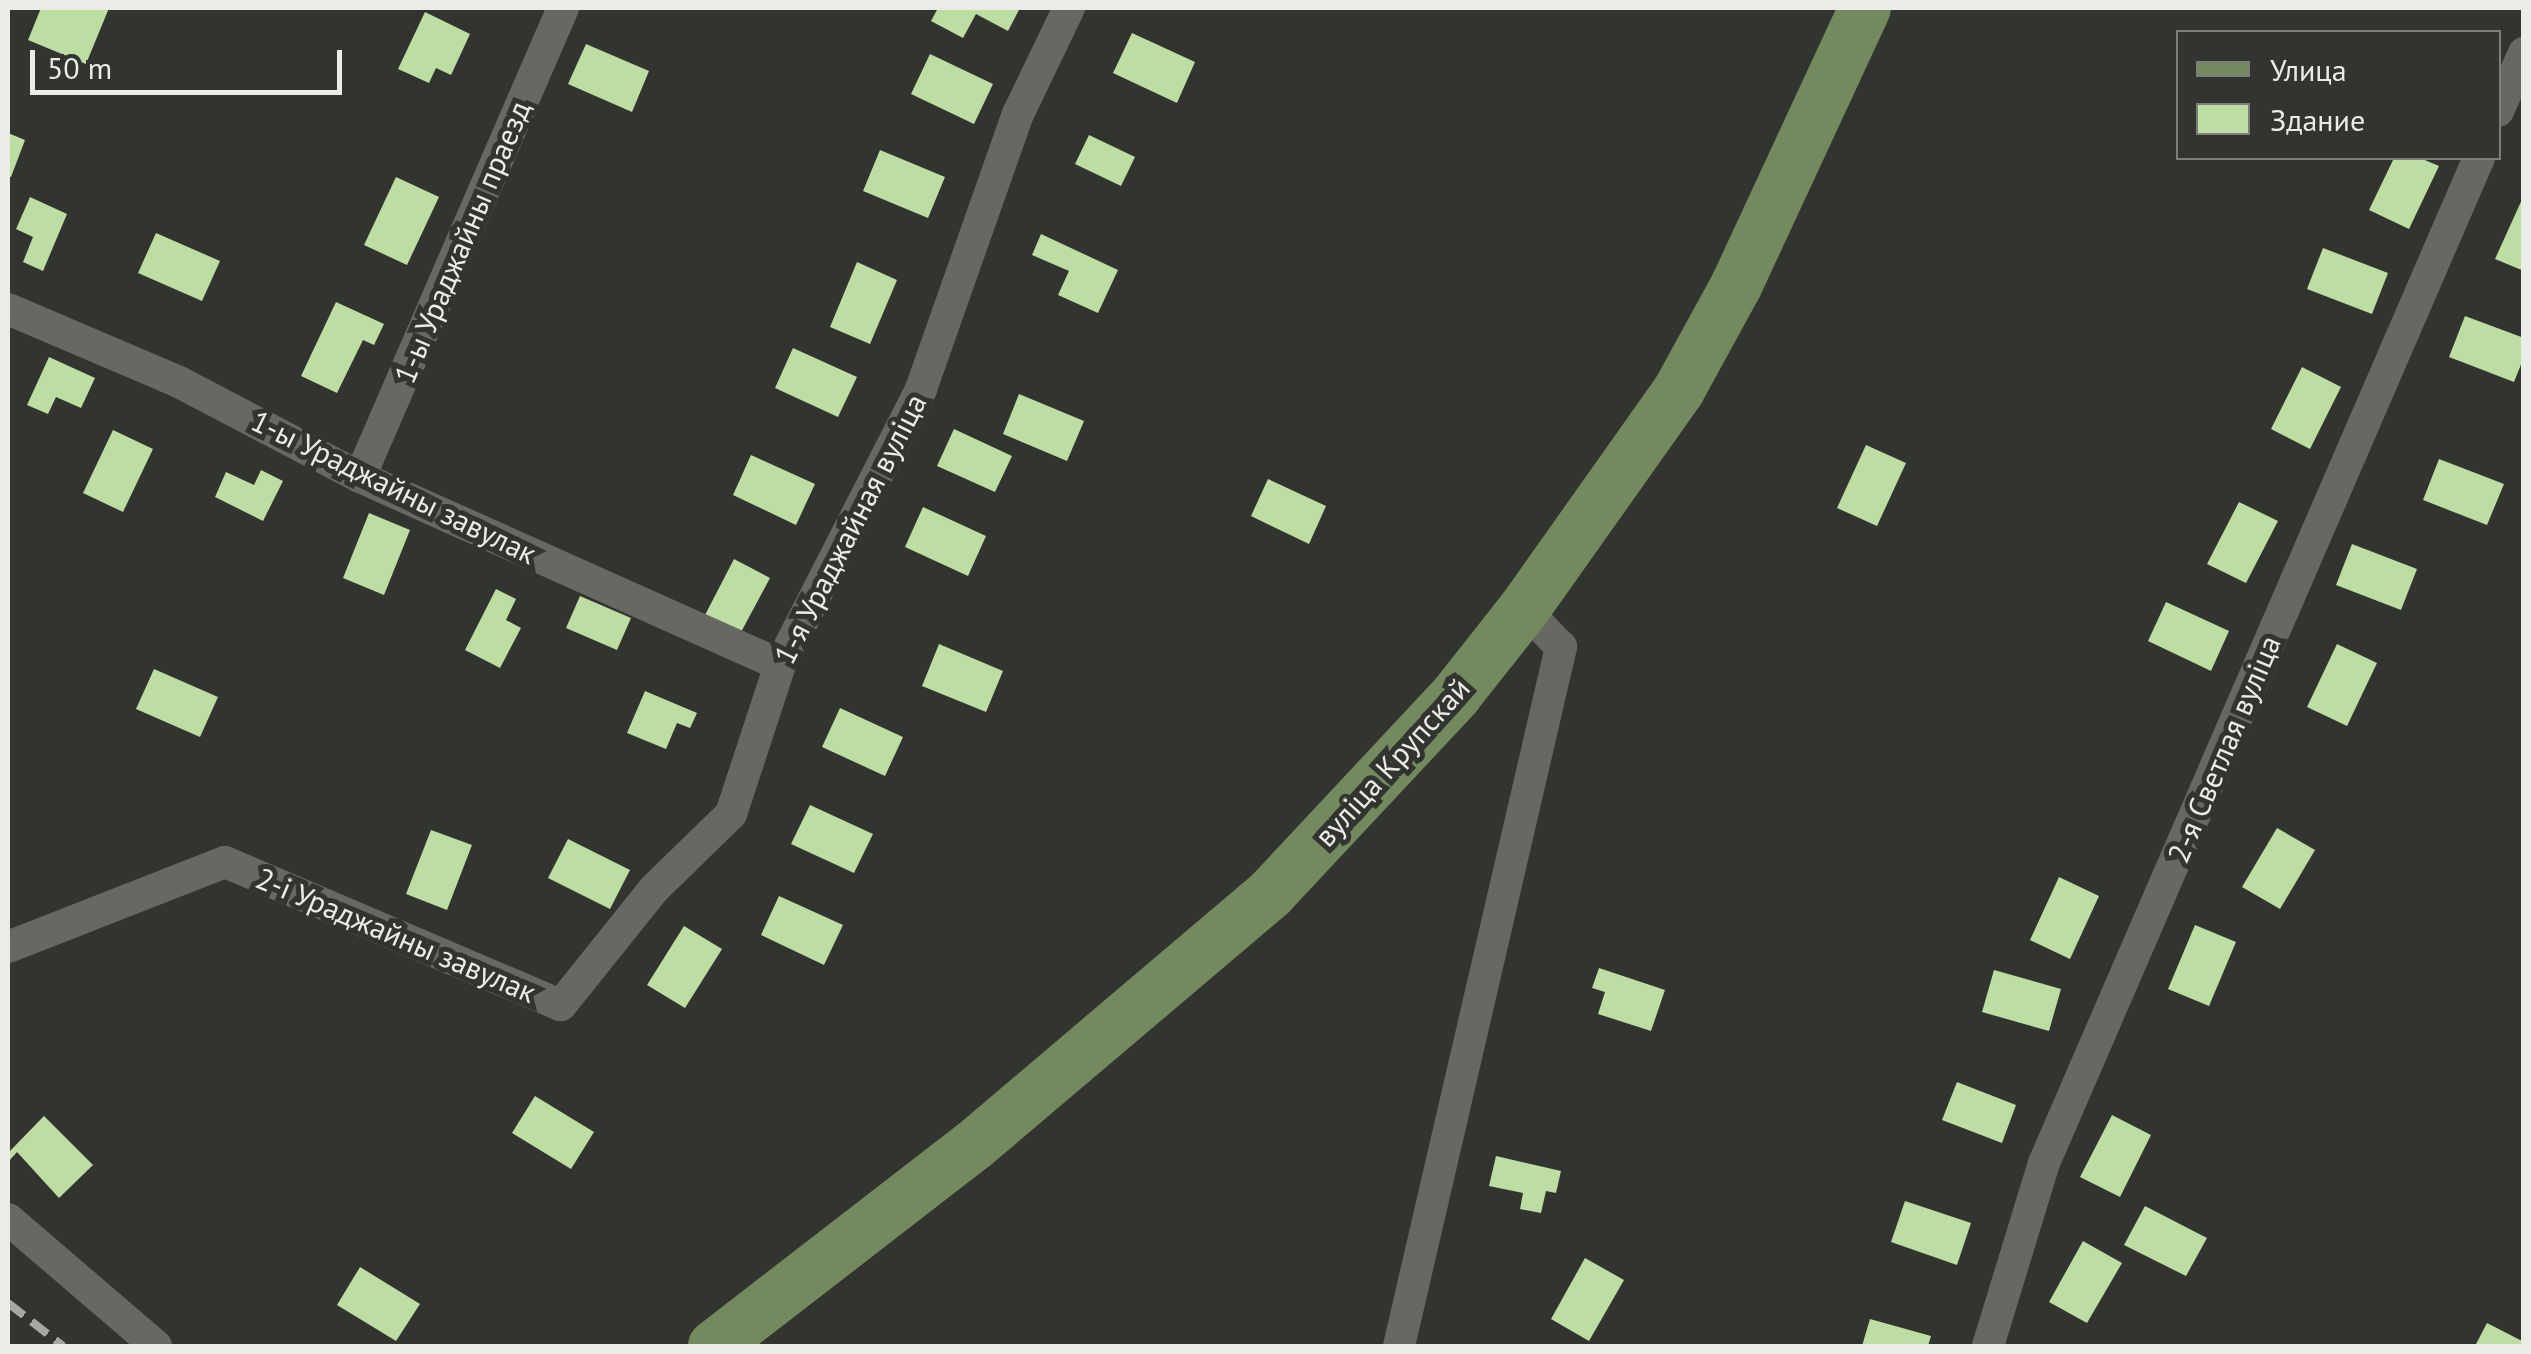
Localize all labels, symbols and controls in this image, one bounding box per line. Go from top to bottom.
scale bar [35,30,348,92]
legend [2176,30,2501,160]
text: 50 m [47,48,112,87]
text: Улица [2270,50,2347,89]
street label: 1-ы Ураджайны праезд [386,95,538,389]
text: Здание [2270,100,2365,139]
street label: 1-я Ураджайная вуліца [766,388,934,670]
street label: 1-ы Ураджайны завулак [245,402,543,572]
street label: 2-я Светлая вуліца [2160,630,2288,868]
street label: вуліца Крупскай [1307,670,1477,854]
street label: 2-і Ураджайны завулак [250,860,542,1010]

